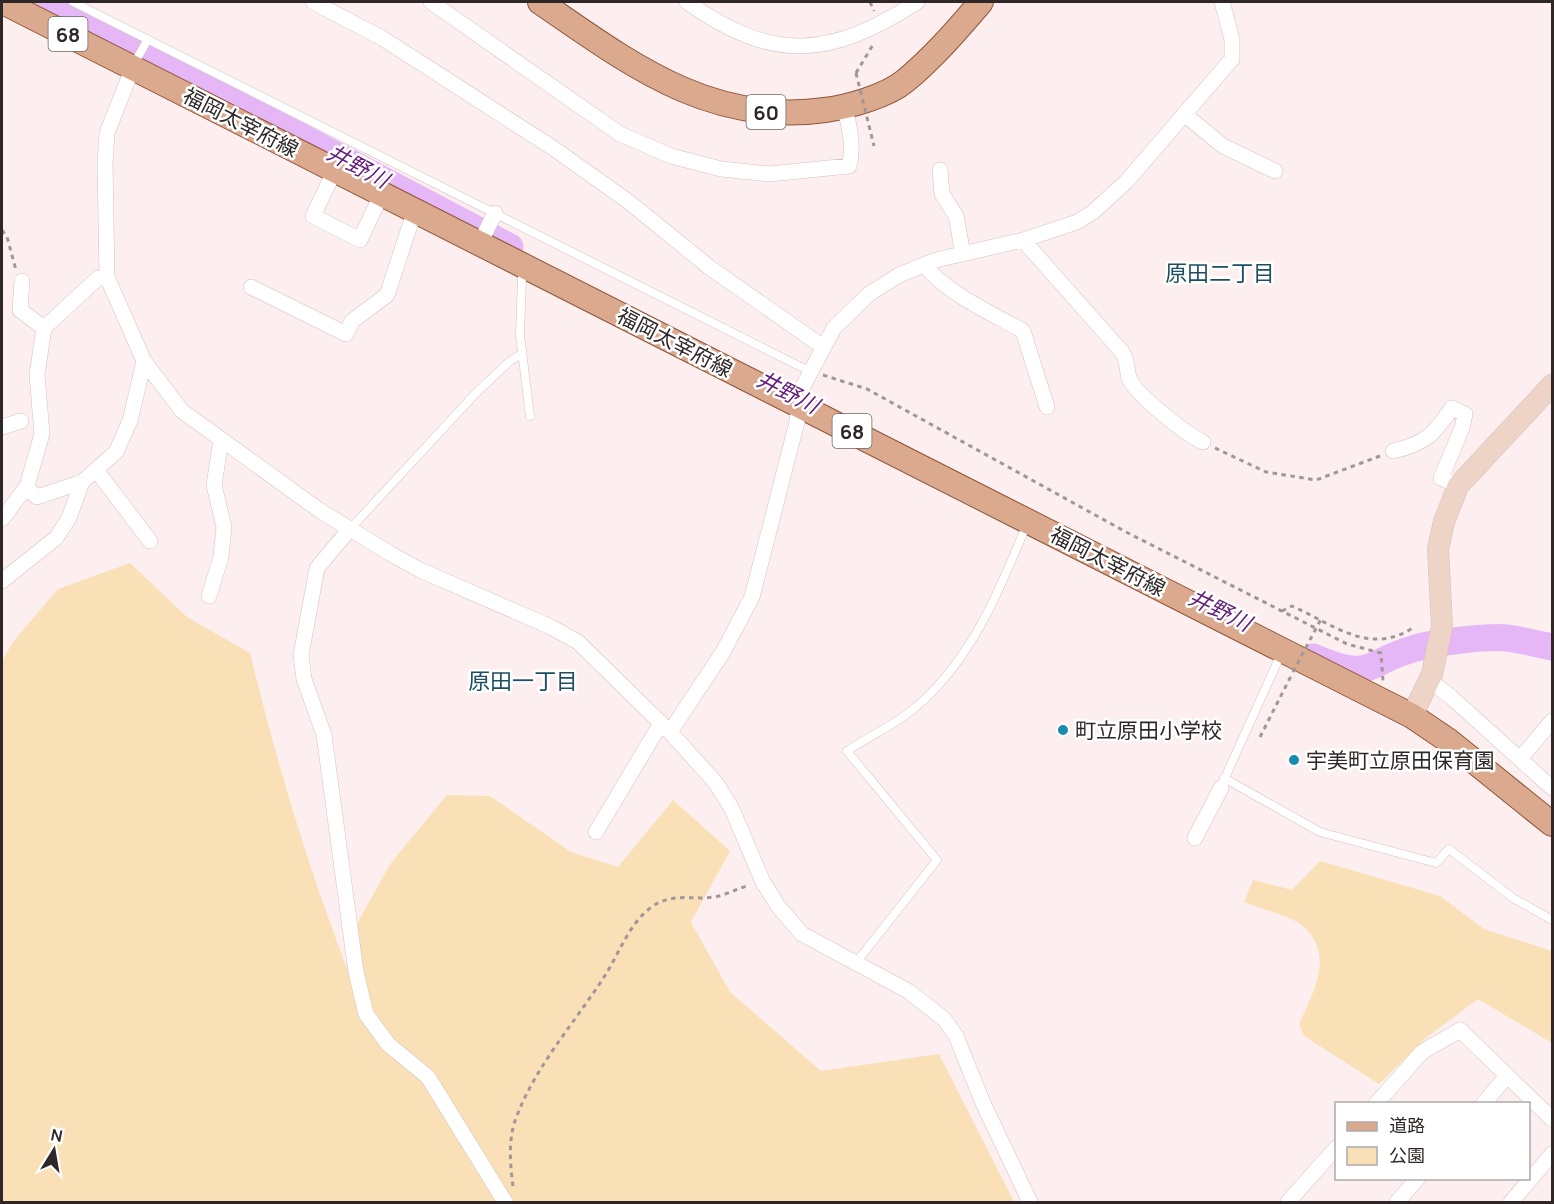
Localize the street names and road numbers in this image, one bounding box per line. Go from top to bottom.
road number: 68 [48,17,88,51]
street label: 福岡太宰府線 [179,81,303,163]
road number: 60 [746,95,786,129]
street label: 福岡太宰府線 [613,301,737,383]
road number: 68 [832,414,872,448]
street label: 福岡太宰府線 [1046,520,1170,602]

